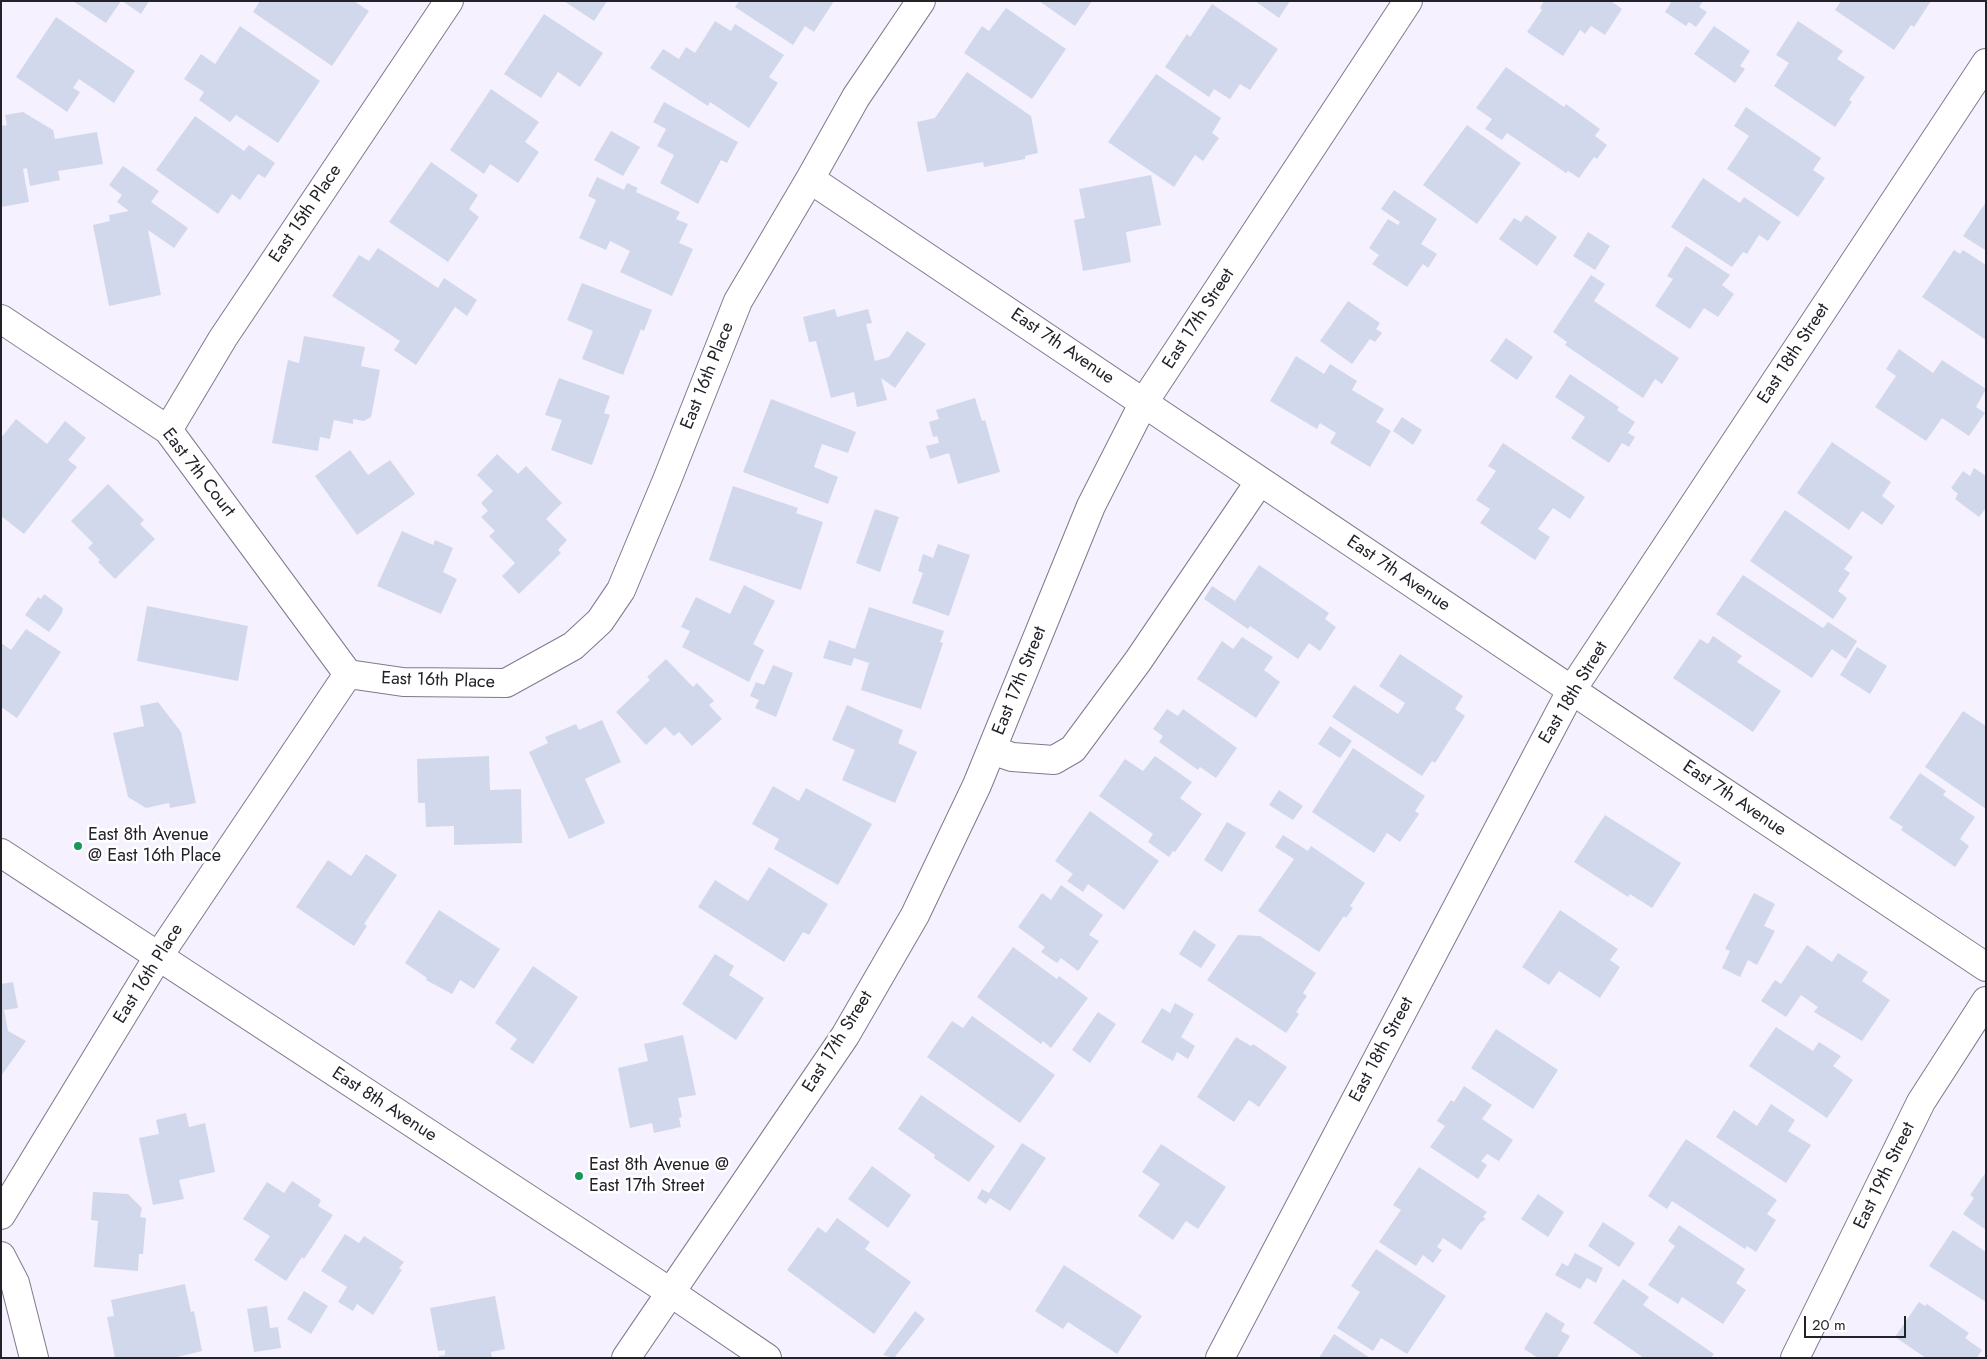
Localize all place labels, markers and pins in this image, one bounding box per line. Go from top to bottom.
place label: East 8th Avenue @ East 16th Place [88,825,221,868]
marker: East 8th Avenue @ East 16th Place [72,840,84,852]
place label: East 8th Avenue @ East 17th Street [589,1155,729,1198]
marker: East 8th Avenue @ East 17th Street [573,1170,585,1182]

